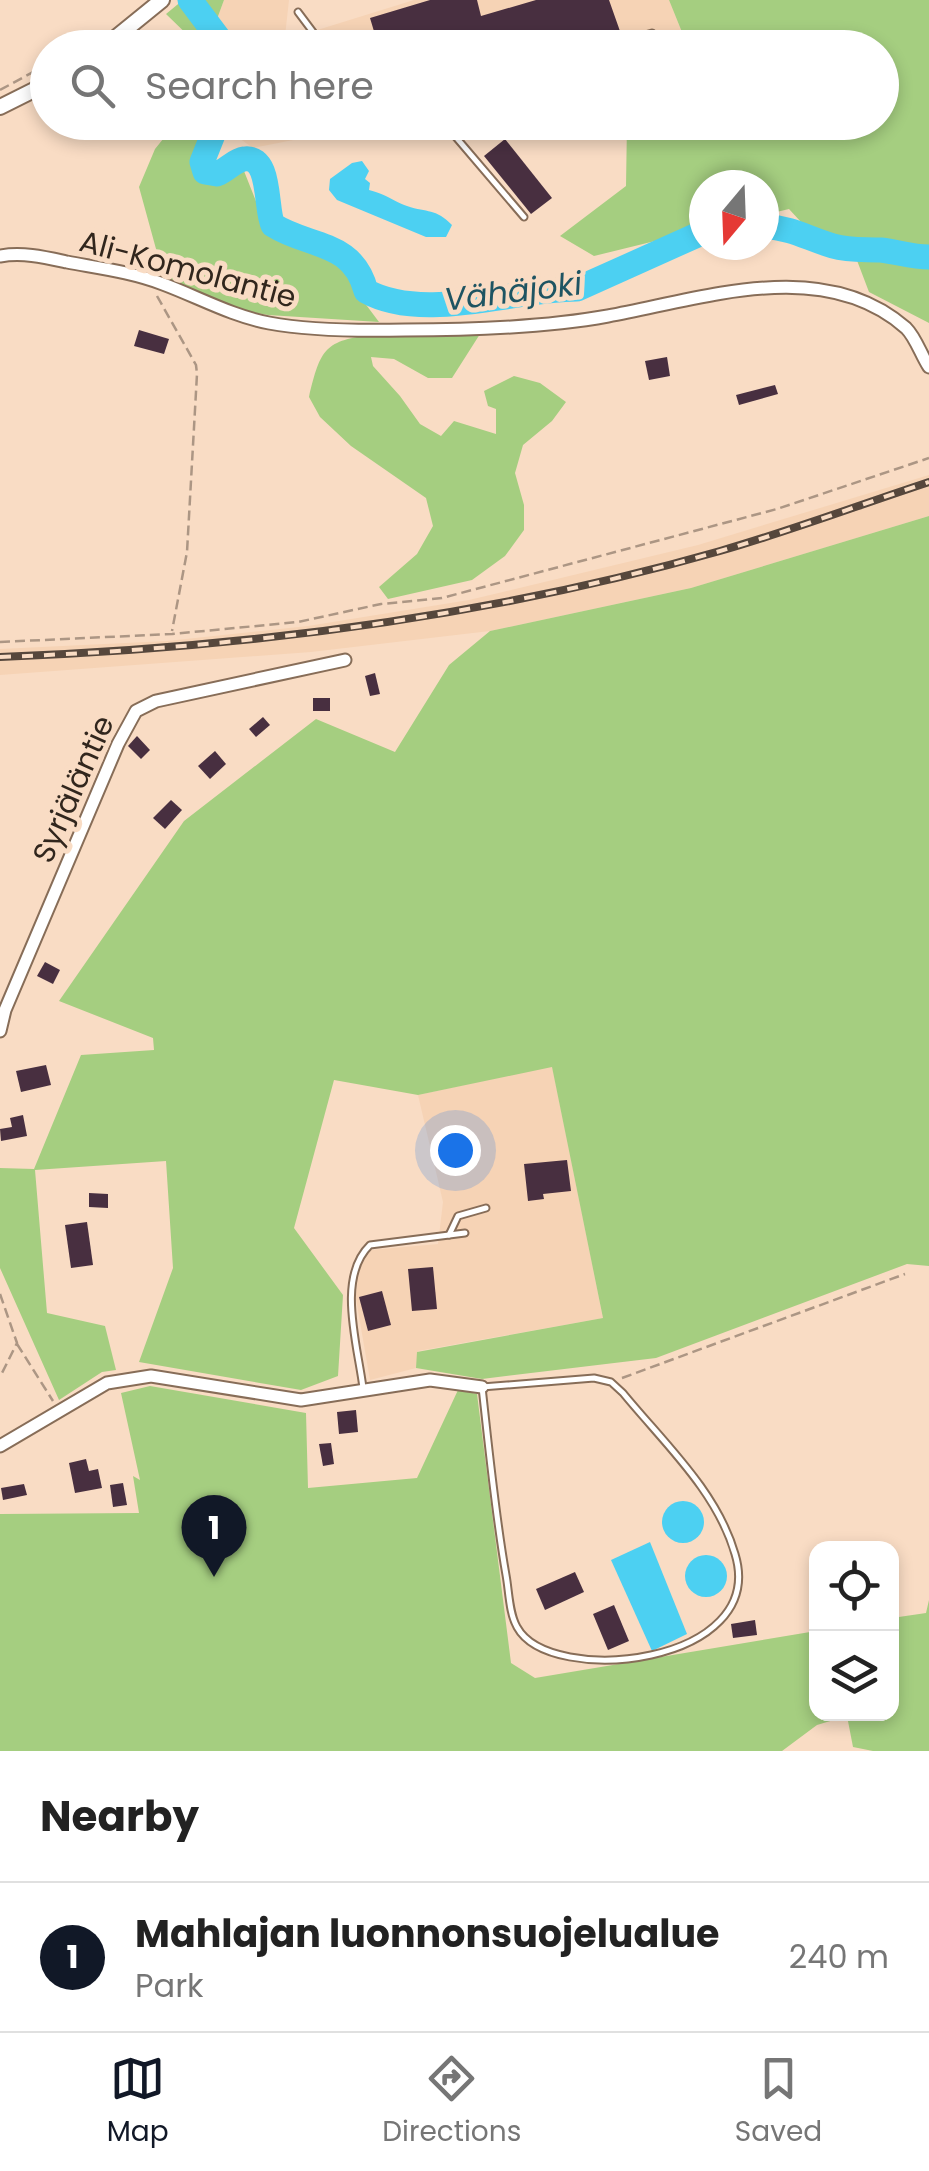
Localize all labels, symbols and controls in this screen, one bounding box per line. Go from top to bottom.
search box [30,30,899,140]
icon: search [65,58,120,113]
text: Search here [145,59,374,112]
north arrow [689,170,779,260]
street label: Ali-Komolantie [75,219,301,319]
water label: Vähäjoki [442,260,585,322]
street label: Syrjäläntie [21,708,125,870]
your location [430,1125,481,1176]
pin: 1 [182,1494,246,1577]
map controls [809,1541,899,1721]
button: locate [809,1541,899,1631]
button: layers [809,1631,899,1721]
text: Nearby [40,1787,199,1846]
text: Mahlajan luonnonsuojelualue [135,1907,719,1960]
text: 1 [66,1934,79,1979]
text: 240 m [789,1934,889,1979]
text: Park [135,1963,204,2008]
tab: Map [107,2051,169,2153]
tab: Directions [382,2051,521,2153]
tab: Saved [735,2051,822,2153]

